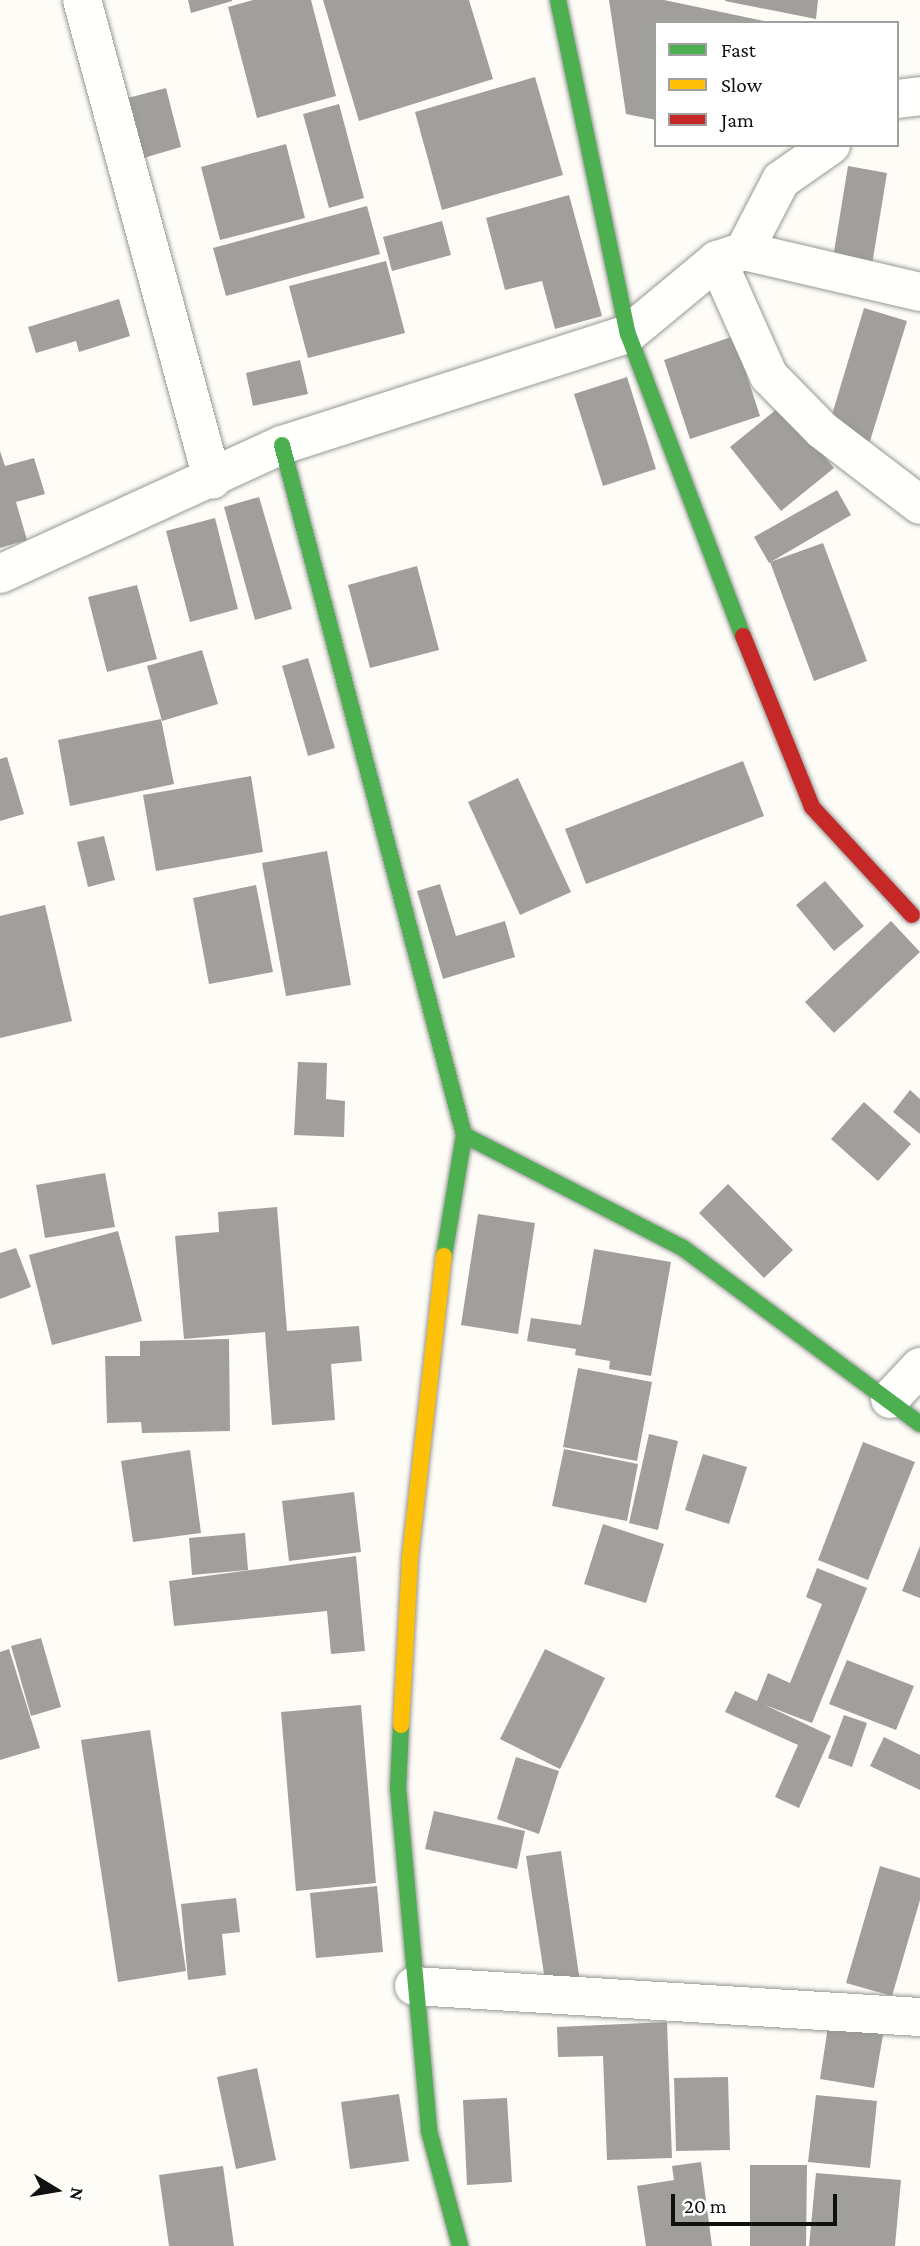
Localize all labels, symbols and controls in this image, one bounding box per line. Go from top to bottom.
legend [654,21,899,147]
text: Fast [721,38,756,62]
text: Slow [721,73,762,97]
text: Jam [721,108,754,132]
north arrow [21,2155,91,2225]
scale bar [675,2180,841,2224]
text: N [66,2186,89,2202]
text: 20 m [684,2194,727,2218]

